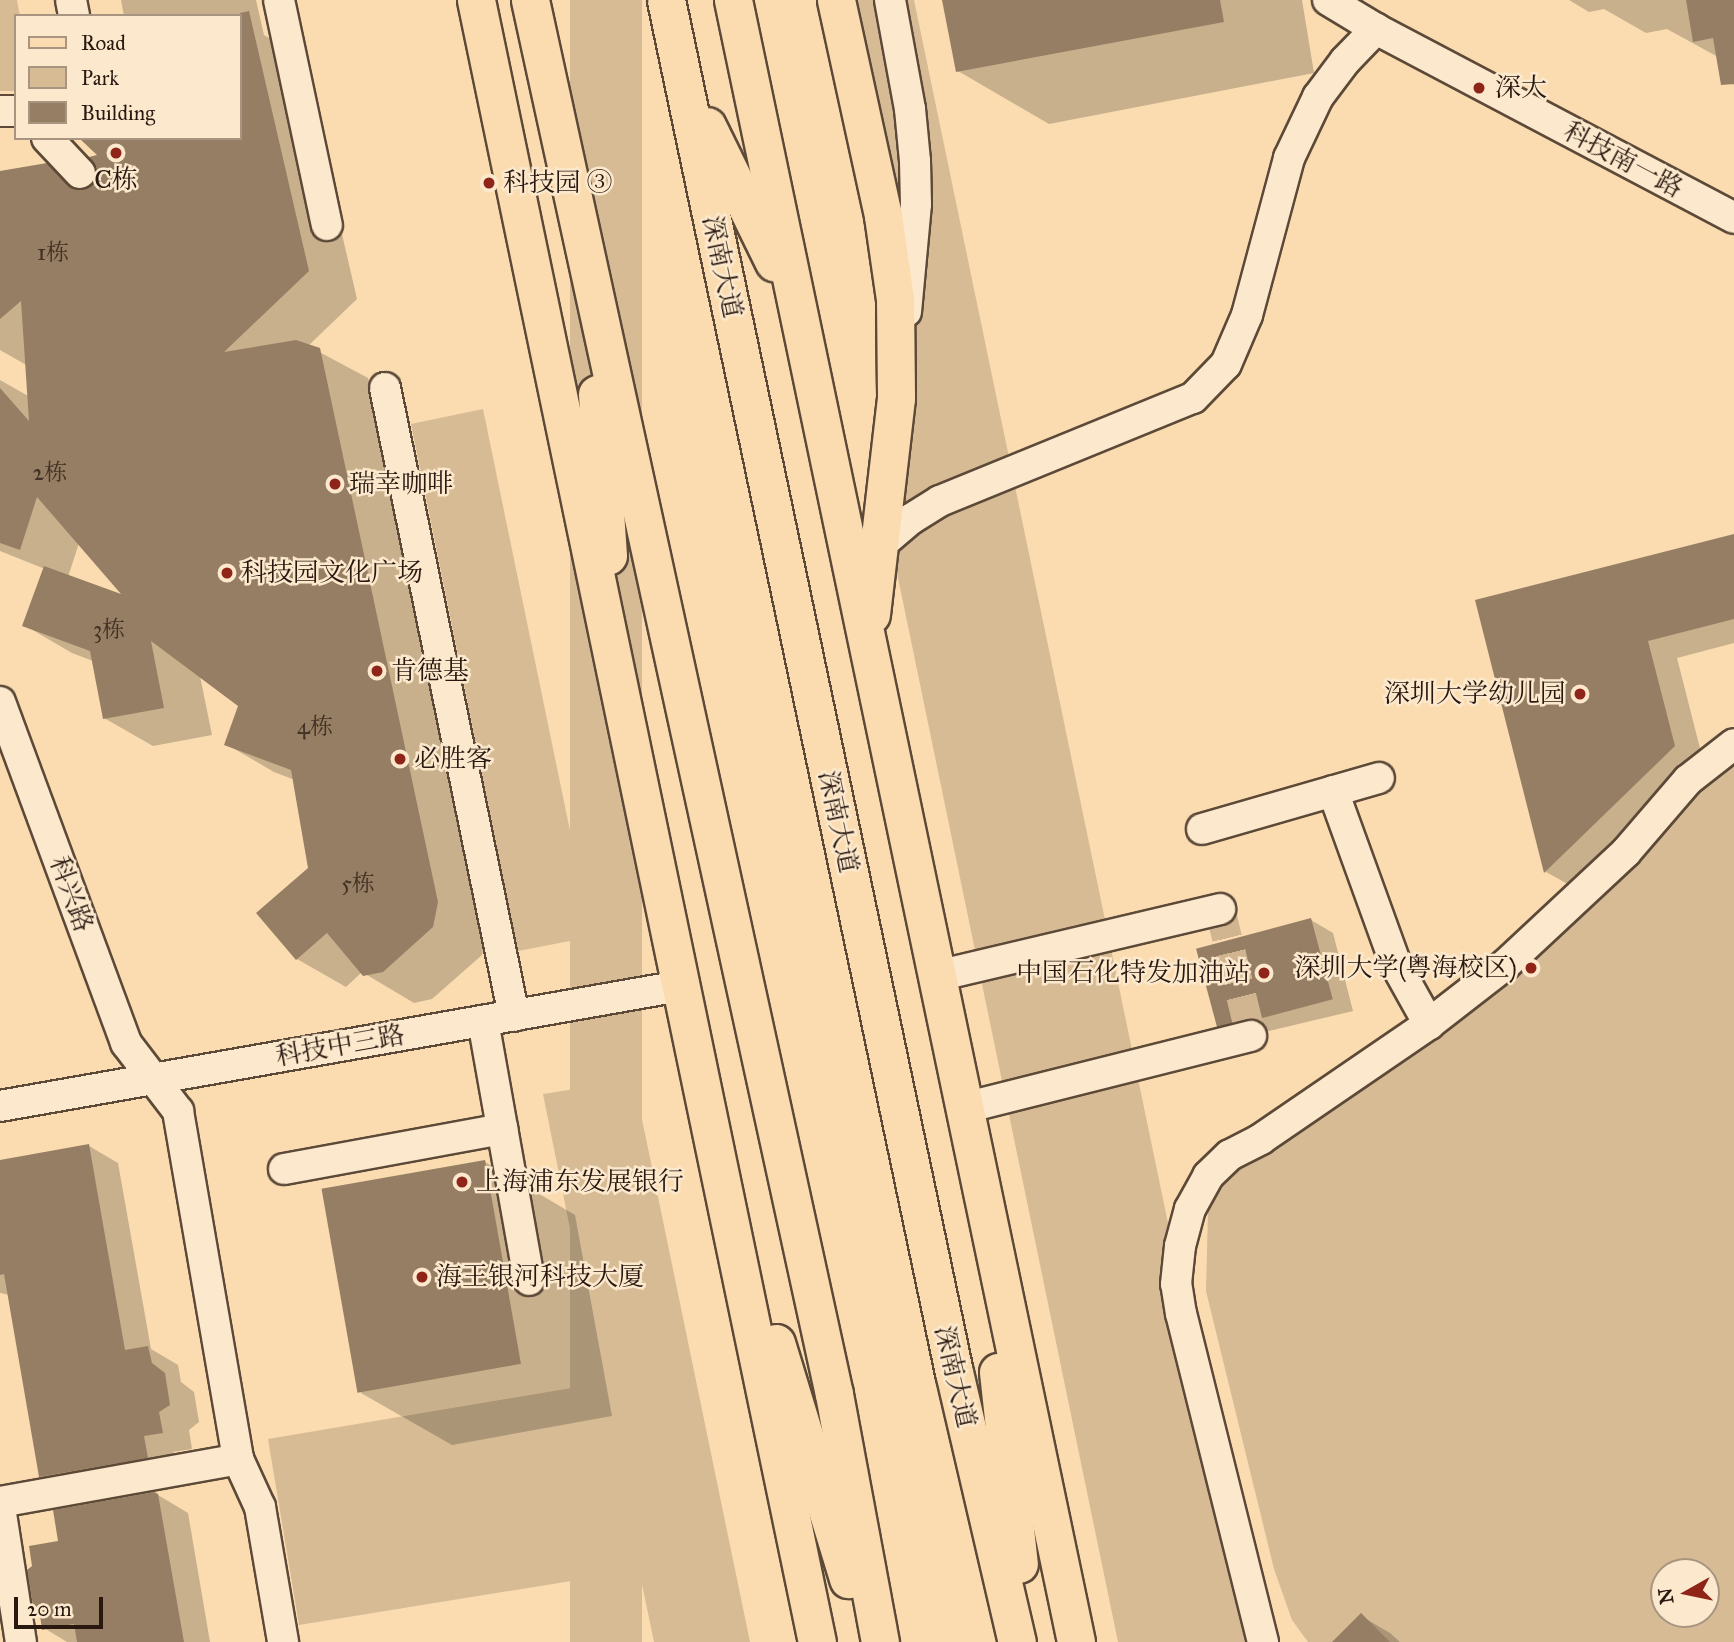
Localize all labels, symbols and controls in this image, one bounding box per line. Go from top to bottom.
legend [14,14,242,140]
text: Road [81,30,126,56]
text: Park [81,65,119,91]
place label: 深大 [1495,72,1547,104]
marker: 深大 [1469,78,1489,98]
text: Building [81,100,155,126]
street label: 科技南一路 [1558,116,1688,204]
marker: C栋 [108,145,124,161]
place label: C栋 [94,164,138,196]
place label: 科技园 ③ [503,167,613,199]
marker: 科技园 ③ [481,175,497,191]
street label: 深南大道 [696,213,748,321]
house number: 1栋 [37,238,69,266]
house number: 2栋 [33,458,67,486]
place label: 瑞幸咖啡 [349,468,453,500]
marker: 瑞幸咖啡 [327,476,343,492]
place label: 科技园文化广场 [241,557,423,589]
marker: 科技园文化广场 [219,565,235,581]
house number: 3栋 [93,615,125,643]
place label: 肯德基 [391,655,469,687]
marker: 肯德基 [369,663,385,679]
place label: 深圳大学幼儿园 [1384,678,1566,710]
marker: 深圳大学幼儿园 [1572,686,1588,702]
house number: 4栋 [297,712,333,740]
place label: 必胜客 [414,743,492,775]
marker: 必胜客 [392,751,408,767]
street label: 深南大道 [812,768,864,876]
street label: 科兴路 [43,852,99,936]
house number: 5栋 [341,869,375,897]
place label: 深圳大学(粤海校区) [1294,952,1517,984]
place label: 中国石化特发加油站 [1016,957,1250,989]
marker: 深圳大学(粤海校区) [1523,960,1539,976]
marker: 中国石化特发加油站 [1256,965,1272,981]
street label: 科技中三路 [273,1019,407,1073]
place label: 上海浦东发展银行 [476,1166,684,1198]
marker: 上海浦东发展银行 [454,1174,470,1190]
place label: 海王银河科技大厦 [436,1261,644,1293]
marker: 海王银河科技大厦 [414,1269,430,1285]
street label: 深南大道 [928,1323,982,1431]
north arrow [1650,1558,1720,1628]
scale bar [18,1582,107,1626]
text: N [1653,1586,1678,1606]
text: 20 m [27,1596,72,1622]

